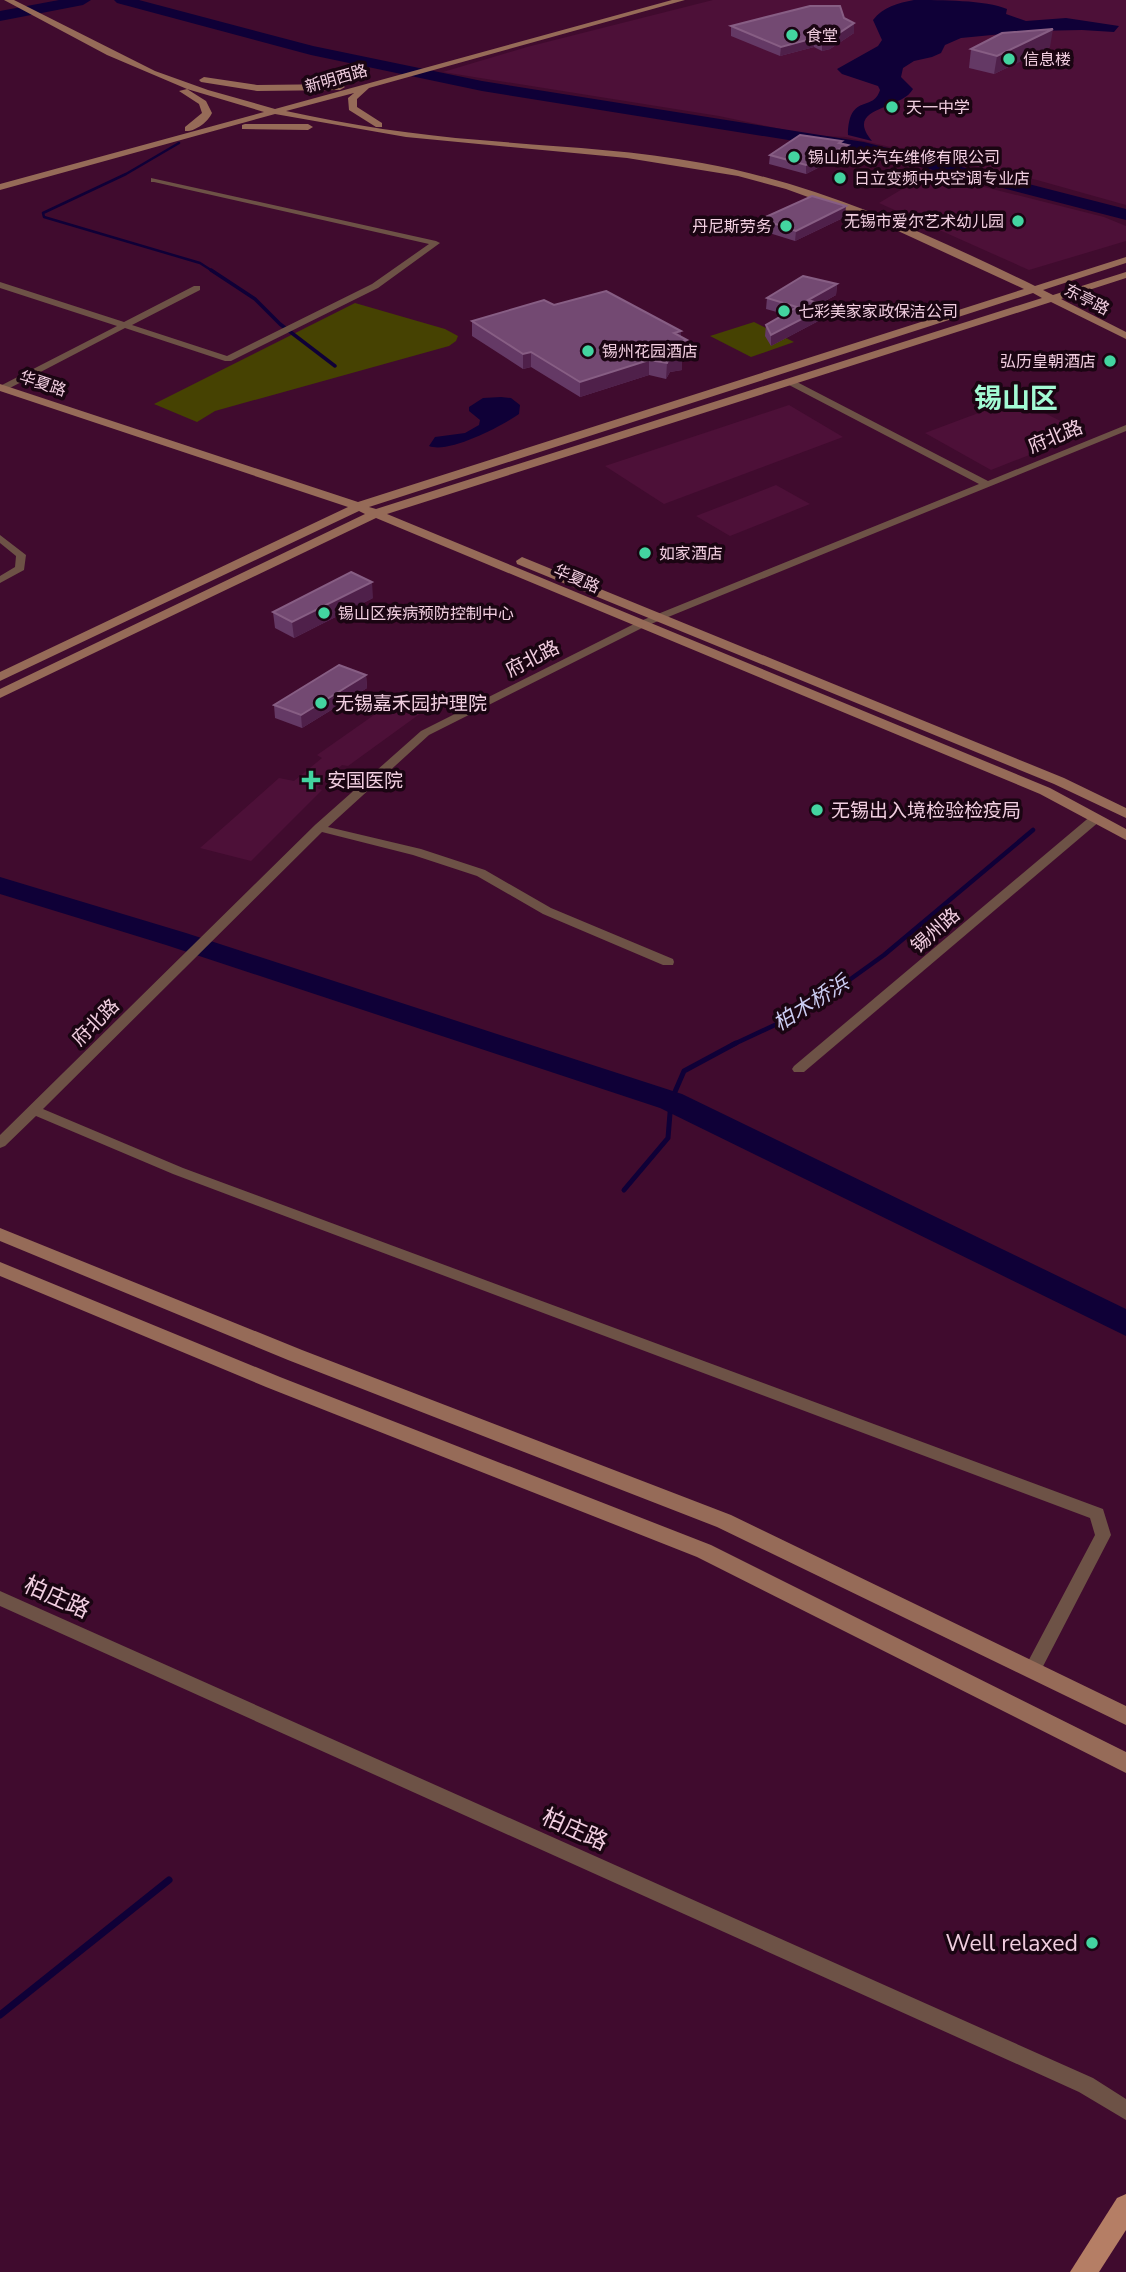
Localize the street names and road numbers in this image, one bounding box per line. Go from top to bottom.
street label: 新明西路 [302,60,370,98]
street label: 东亭路 [1060,279,1113,321]
street label: 华夏路 [16,366,69,402]
street label: 府北路 [1024,414,1087,460]
street label: 华夏路 [550,559,603,598]
street label: 府北路 [501,634,564,683]
street label: 锡州路 [906,902,966,959]
street label: 府北路 [66,993,125,1052]
street label: 柏庄路 [19,1569,95,1626]
street label: 柏庄路 [537,1801,613,1858]

